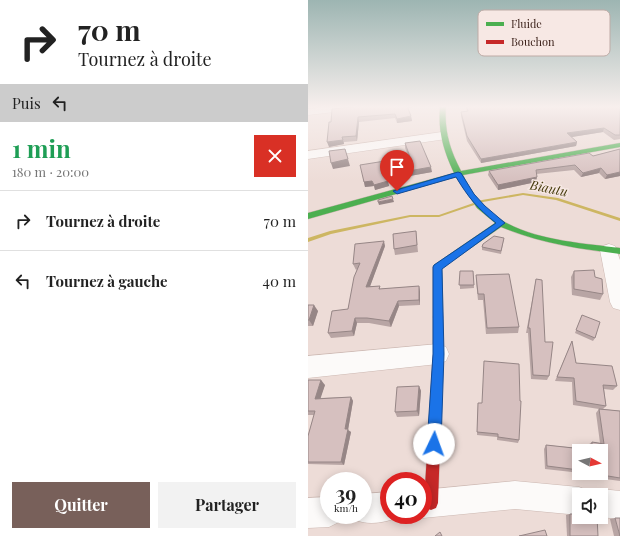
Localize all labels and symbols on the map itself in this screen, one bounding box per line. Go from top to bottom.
legend [478,10,610,56]
text: Fluide [511,16,542,31]
text: Bouchon [511,34,555,49]
pin [380,150,414,191]
water label: Biautu [528,175,569,199]
position arrow [413,423,455,465]
north arrow [572,444,608,480]
speed limit sign: 40 [380,472,432,524]

